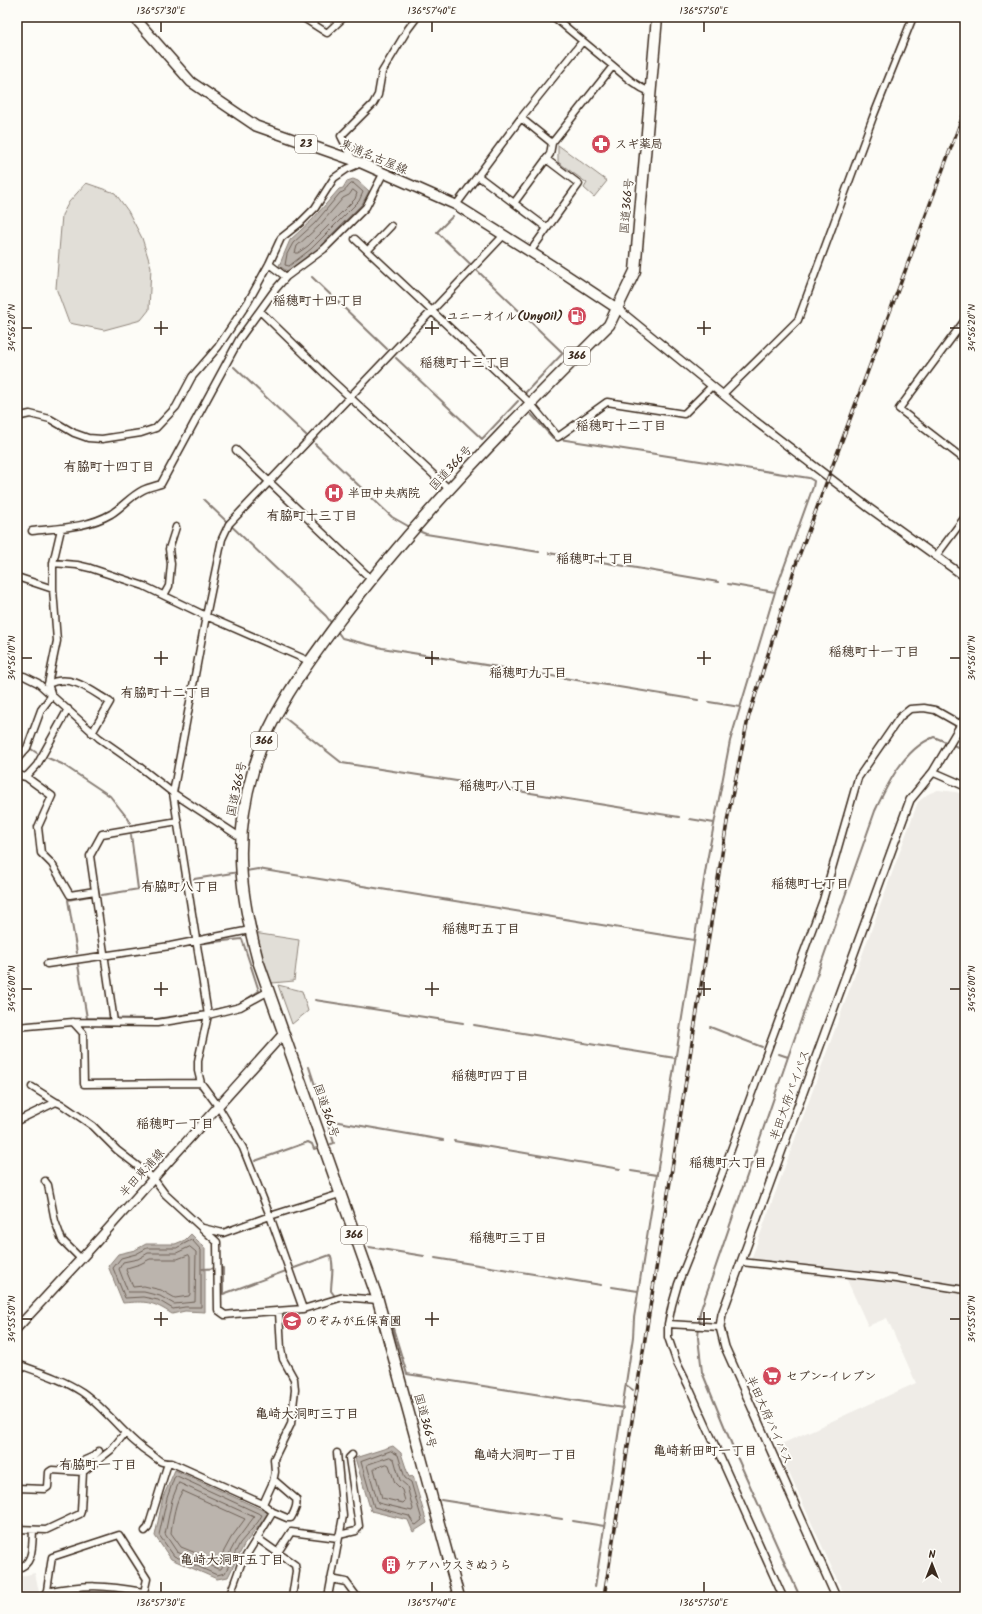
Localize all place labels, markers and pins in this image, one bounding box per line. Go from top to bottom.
pharmacy icon: スギ薬局 [590,133,612,155]
place label: スギ薬局 [615,135,663,154]
fuel station icon: ユニーオイル(UnyOil) [566,305,588,327]
place label: ユニーオイル(UnyOil) [447,307,563,326]
hospital icon: 半田中央病院 [323,482,345,504]
place label: 半田中央病院 [348,484,420,503]
school or university icon: のぞみが丘保育園 [281,1310,303,1332]
place label: のぞみが丘保育園 [306,1312,402,1331]
supermarket icon: セブン-イレブン [761,1365,783,1387]
place label: セブン-イレブン [786,1367,876,1386]
building icon: ケアハウスきぬうら [380,1554,402,1576]
place label: ケアハウスきぬうら [405,1556,512,1575]

